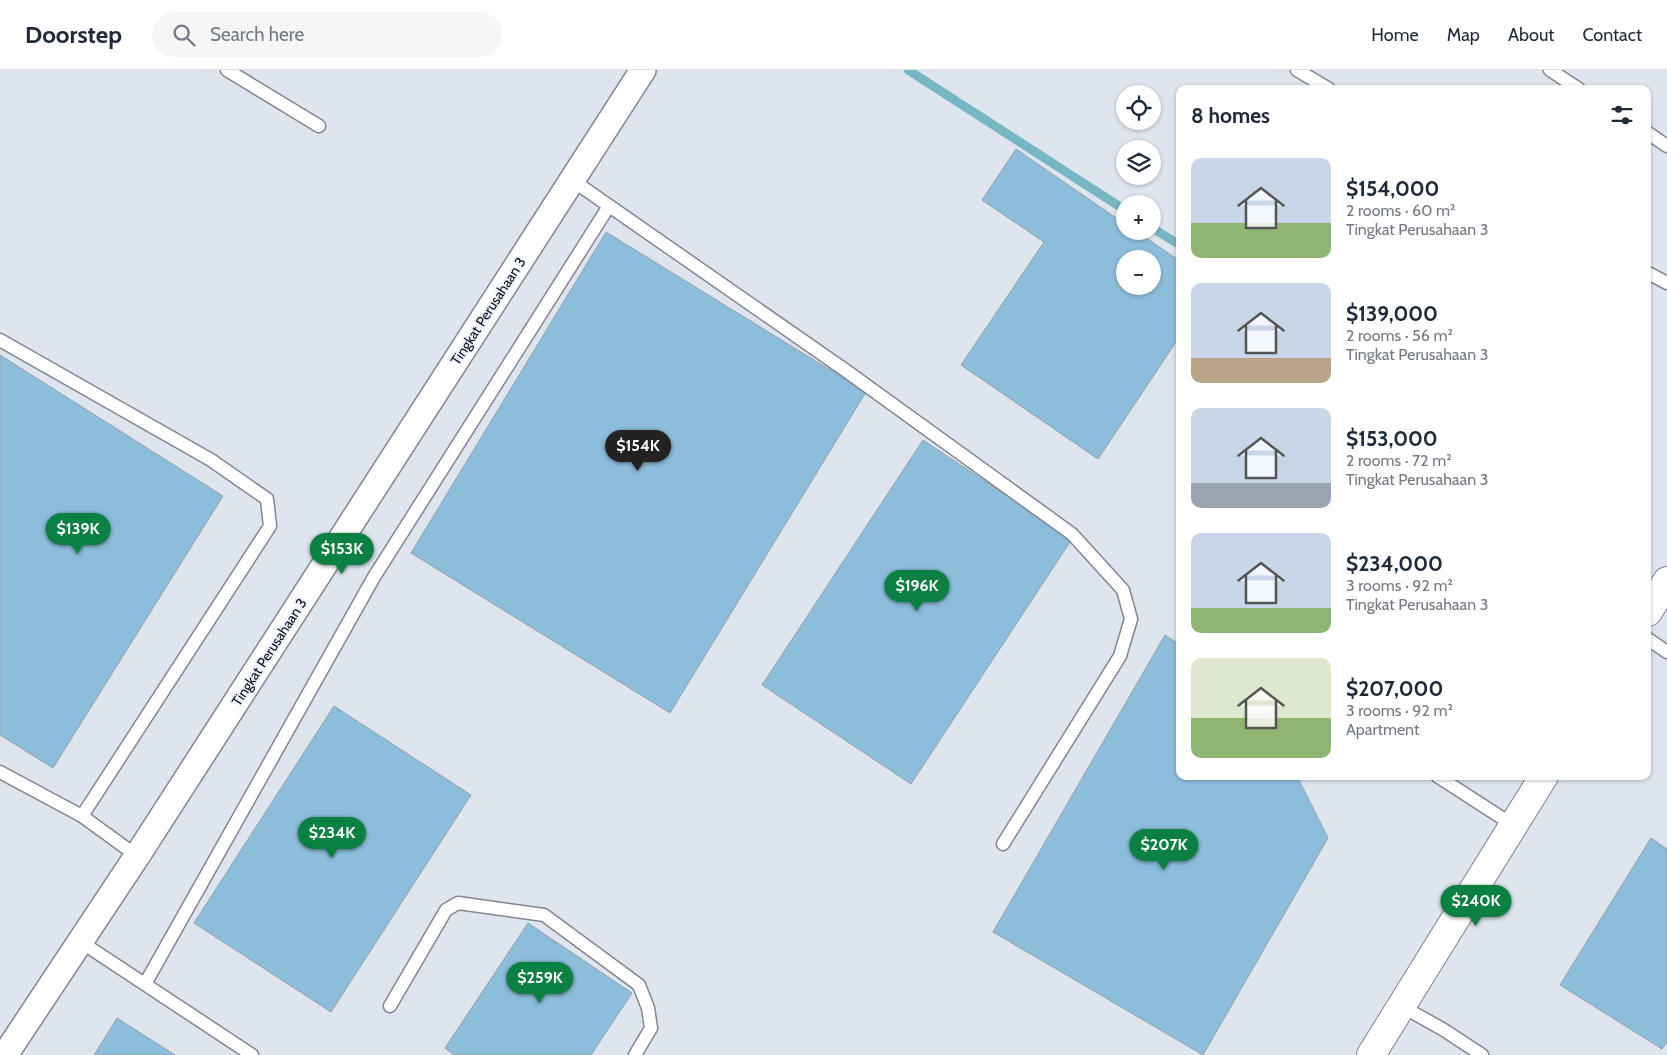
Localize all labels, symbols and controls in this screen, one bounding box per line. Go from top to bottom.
search box [152,12,502,57]
text: Doorstep [25,20,122,49]
icon: search [170,21,198,49]
text: Search here [210,23,304,46]
text: Home [1371,24,1419,46]
text: Map [1447,24,1480,46]
text: About [1508,24,1554,46]
text: Contact [1582,24,1642,46]
map controls [1116,85,1161,295]
button: locate [1116,85,1161,130]
icon: filters [1608,101,1636,129]
text: 8 homes [1191,103,1270,128]
button: layers [1116,140,1161,185]
text: $154,000 [1346,176,1439,201]
icon: home [1231,178,1291,238]
button: + [1116,195,1161,240]
text: 2 rooms · 60 m² [1346,201,1455,220]
text: Tingkat Perusahaan 3 [1346,220,1488,239]
button: − [1116,250,1161,295]
street label: Tingkat Perusahaan 3 [447,254,529,368]
text: $139,000 [1346,301,1438,326]
icon: home [1231,303,1291,363]
text: 2 rooms · 56 m² [1346,326,1453,345]
text: Tingkat Perusahaan 3 [1346,345,1488,364]
text: $153,000 [1346,426,1438,451]
icon: home [1231,428,1291,488]
pin: $154K [603,430,673,472]
text: $154K [616,436,660,455]
text: 2 rooms · 72 m² [1346,451,1451,470]
text: Tingkat Perusahaan 3 [1346,470,1488,489]
pin: $139K [43,512,113,555]
text: $139K [57,519,99,538]
pin: $153K [307,532,377,575]
text: $153K [321,539,363,558]
text: $234,000 [1346,551,1443,576]
icon: home [1231,553,1291,613]
pin: $196K [882,570,952,612]
text: $196K [895,576,939,595]
text: 3 rooms · 92 m² [1346,576,1453,595]
street label: Tingkat Perusahaan 3 [228,595,310,709]
text: Tingkat Perusahaan 3 [1346,595,1488,614]
text: $207,000 [1346,676,1443,701]
icon: home [1231,678,1291,738]
text: 3 rooms · 92 m² [1346,701,1453,720]
text: Apartment [1346,720,1419,739]
pin: $234K [297,816,367,859]
text: $234K [309,823,355,842]
pin: $207K [1129,828,1199,871]
text: $207K [1140,835,1188,854]
pin: $240K [1441,884,1511,927]
text: $240K [1451,891,1501,910]
pin: $259K [505,962,575,1004]
text: $259K [517,968,563,987]

